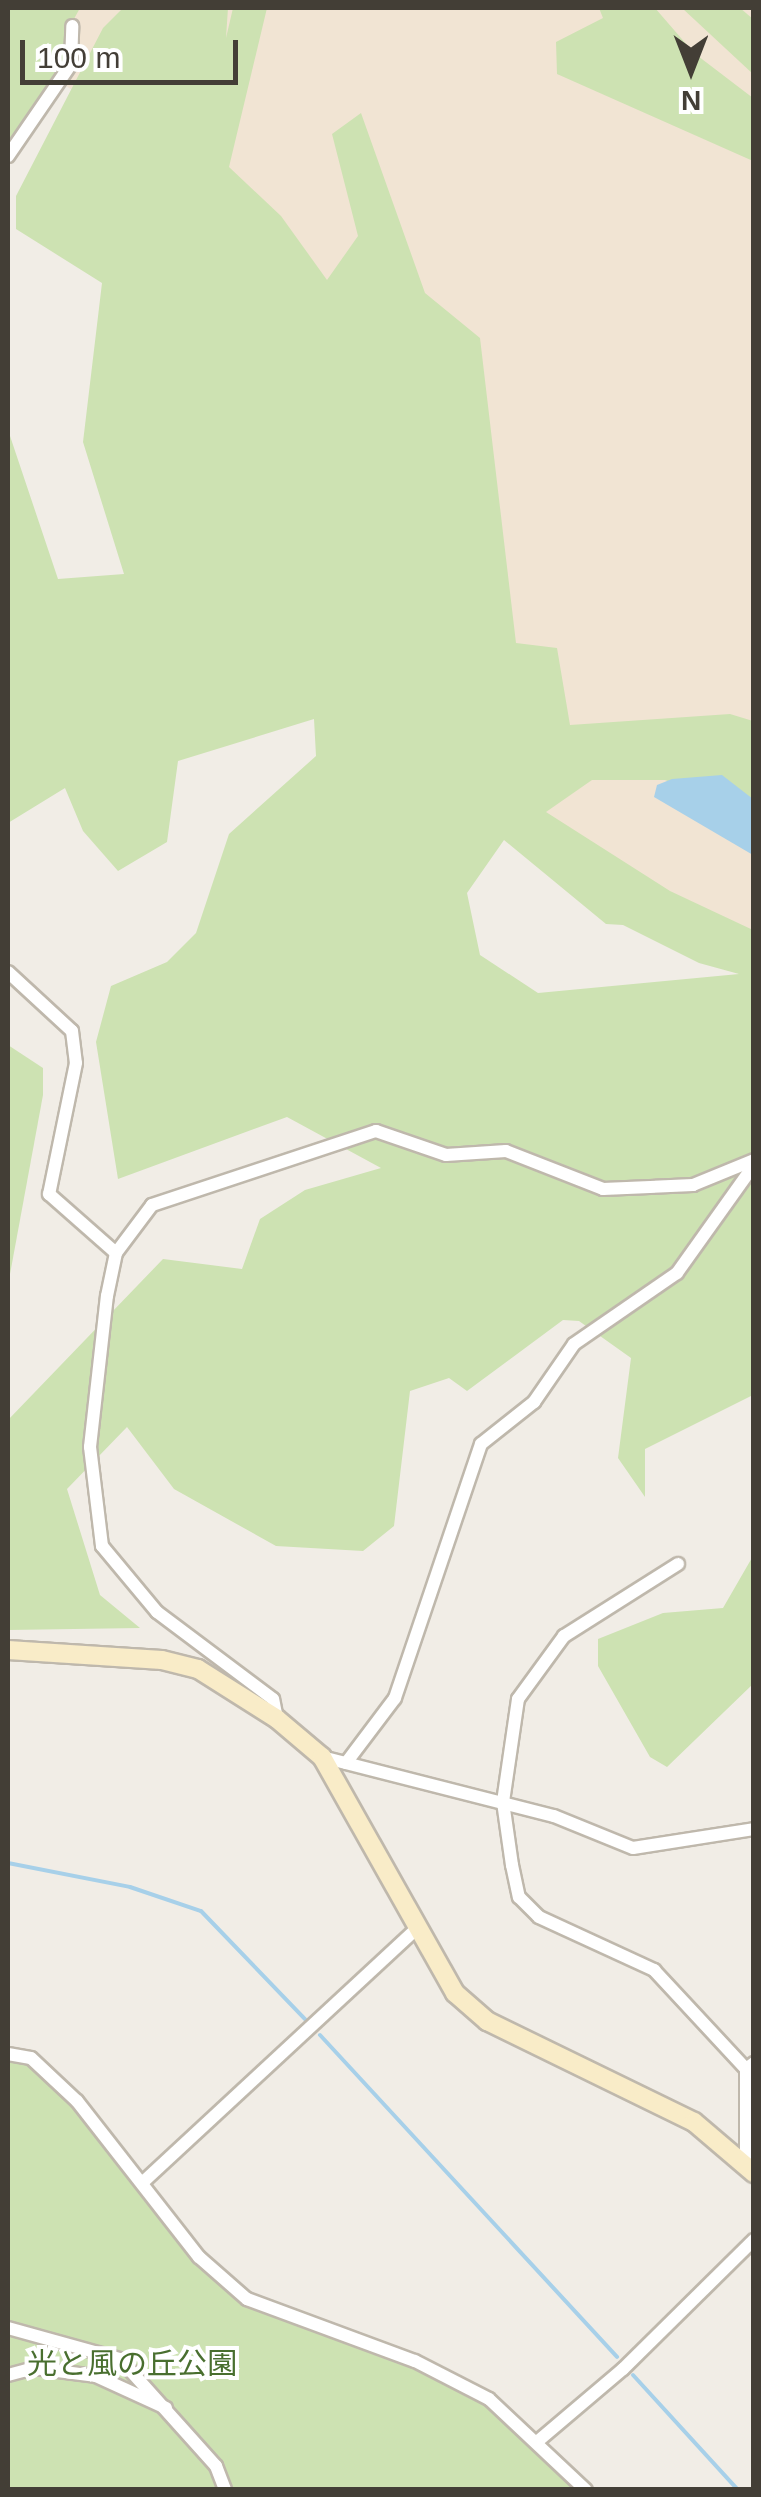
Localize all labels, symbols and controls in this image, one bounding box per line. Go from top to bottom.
scale bar [25,20,242,82]
north arrow [641,20,741,120]
text: 100 m [37,41,120,74]
text: N [681,85,701,116]
park label: 光と風の丘公園 [27,2346,237,2382]

